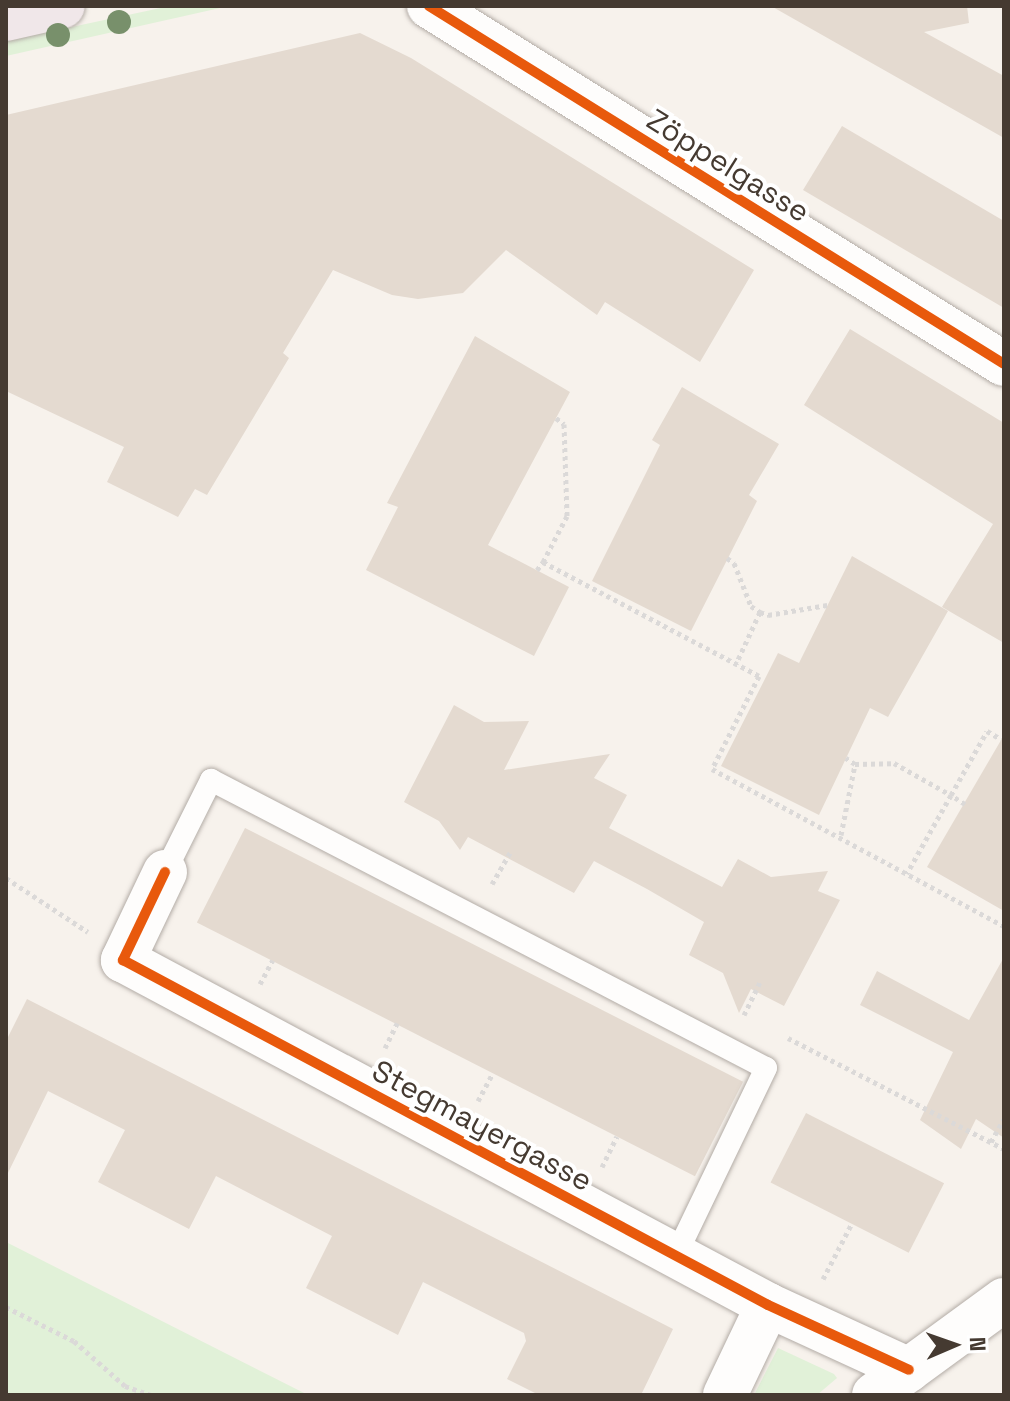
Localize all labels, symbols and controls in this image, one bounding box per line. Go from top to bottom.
street label: Zöppelgasse [640,102,816,230]
street label: Stegmayergasse [366,1053,598,1199]
north arrow [914,1305,994,1385]
text: N [964,1336,992,1352]

